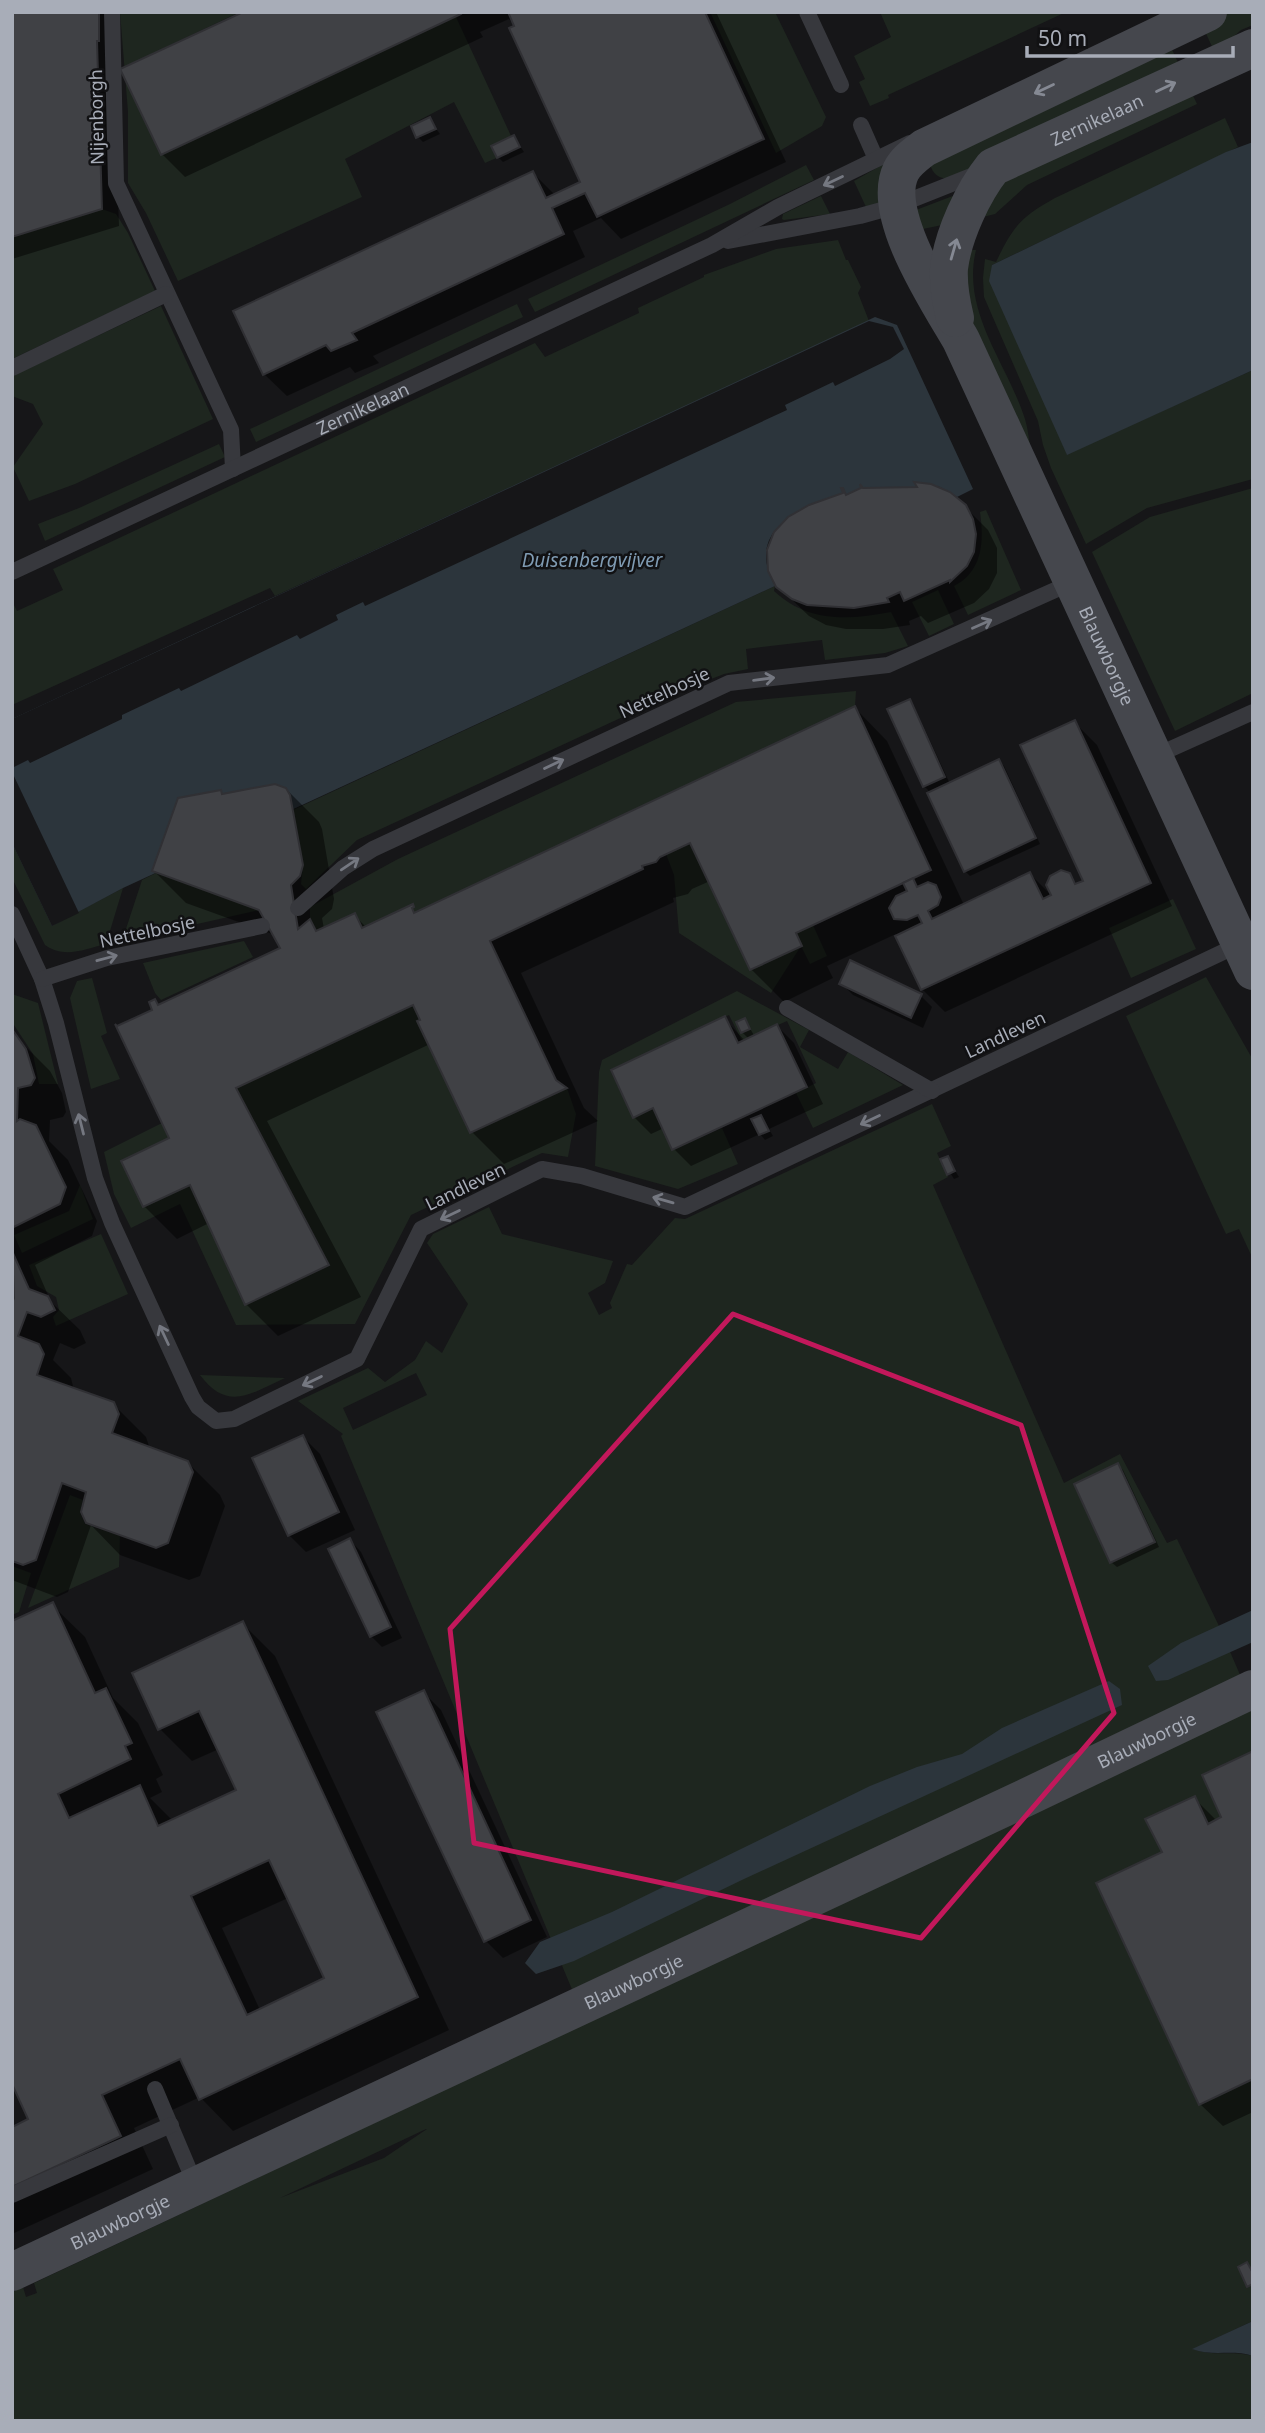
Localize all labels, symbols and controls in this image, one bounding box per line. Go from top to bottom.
scale bar [1027,14,1234,58]
text: 50 m [1038,24,1087,52]
street label: Nijenborgh [83,69,109,165]
one-way arrow [1156,79,1177,92]
one-way arrow [1034,83,1055,97]
street label: Zernikelaan [1047,88,1147,151]
one-way arrow [823,175,844,188]
one-way arrow [948,239,961,261]
street label: Zernikelaan [312,376,413,440]
water label: Duisenbergvijver [522,547,664,573]
street label: Blauwborgje [1074,602,1140,709]
one-way arrow [970,617,992,630]
street label: Nettelbosje [615,661,713,723]
one-way arrow [752,672,774,685]
one-way arrow [543,757,564,770]
one-way arrow [340,857,359,871]
street label: Nettelbosje [97,909,197,953]
one-way arrow [96,951,118,964]
street label: Landleven [961,1005,1049,1063]
one-way arrow [74,1113,87,1136]
one-way arrow [860,1114,881,1127]
street label: Landleven [421,1156,509,1216]
one-way arrow [652,1193,674,1206]
one-way arrow [440,1208,461,1222]
one-way arrow [157,1325,170,1346]
one-way arrow [302,1374,323,1388]
street label: Blauwborgje [1093,1706,1200,1774]
street label: Blauwborgje [580,1948,687,2015]
street label: Blauwborgje [66,2188,173,2255]

